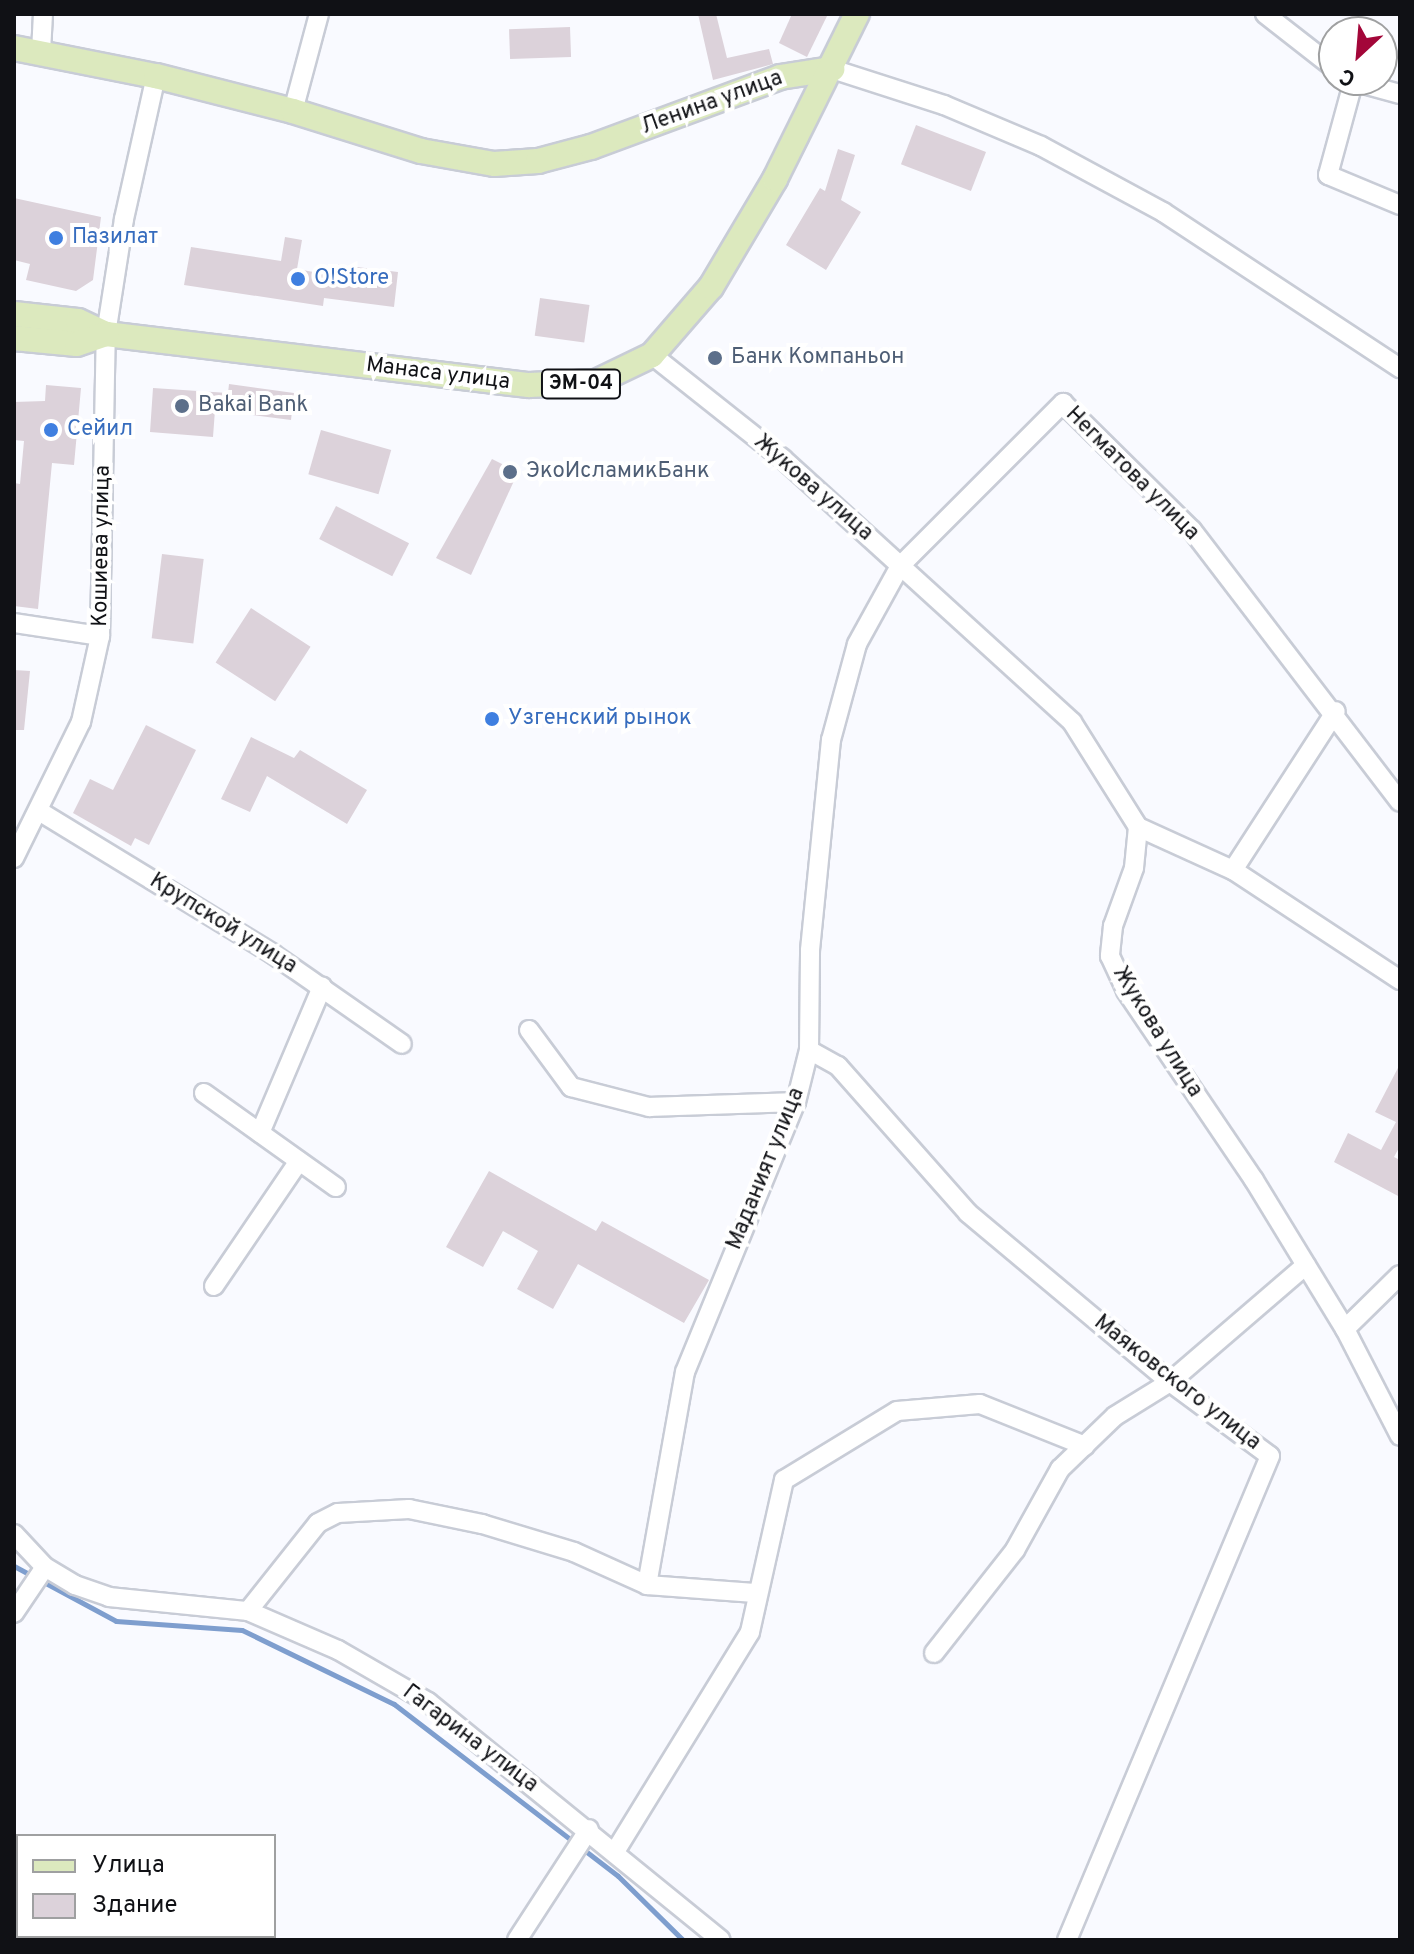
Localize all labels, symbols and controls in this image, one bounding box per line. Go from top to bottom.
north arrow [1318,16,1398,96]
text: С [1336,61,1360,91]
street label: Ленина улица [638,65,786,141]
place label: Пазилат [72,225,158,251]
marker: Пазилат [47,229,65,247]
place label: O!Store [314,266,389,292]
marker: O!Store [289,270,307,288]
place label: Банк Компаньон [731,345,904,371]
marker: Банк Компаньон [706,349,724,367]
street label: Манаса улица [364,352,512,396]
road number: ЭМ-04 [539,368,623,400]
place label: Bakai Bank [198,393,308,419]
marker: Bakai Bank [173,397,191,415]
street label: Негматова улица [1060,402,1204,546]
place label: Сейил [67,417,133,443]
marker: Сейил [42,421,60,439]
street label: Жукова улица [748,429,878,547]
place label: ЭкоИсламикБанк [526,459,710,485]
marker: ЭкоИсламикБанк [501,463,519,481]
street label: Кошиева улица [87,465,117,627]
place label: Узгенский рынок [508,706,692,732]
marker: Узгенский рынок [483,710,501,728]
street label: Крупской улица [144,868,302,980]
street label: Жукова улица [1106,962,1208,1102]
street label: Маданият улица [722,1084,810,1254]
street label: Маяковского улица [1088,1310,1266,1456]
street label: Гагарина улица [397,1679,543,1799]
legend [16,1834,276,1938]
text: Улица [92,1851,165,1881]
text: Здание [92,1891,178,1921]

